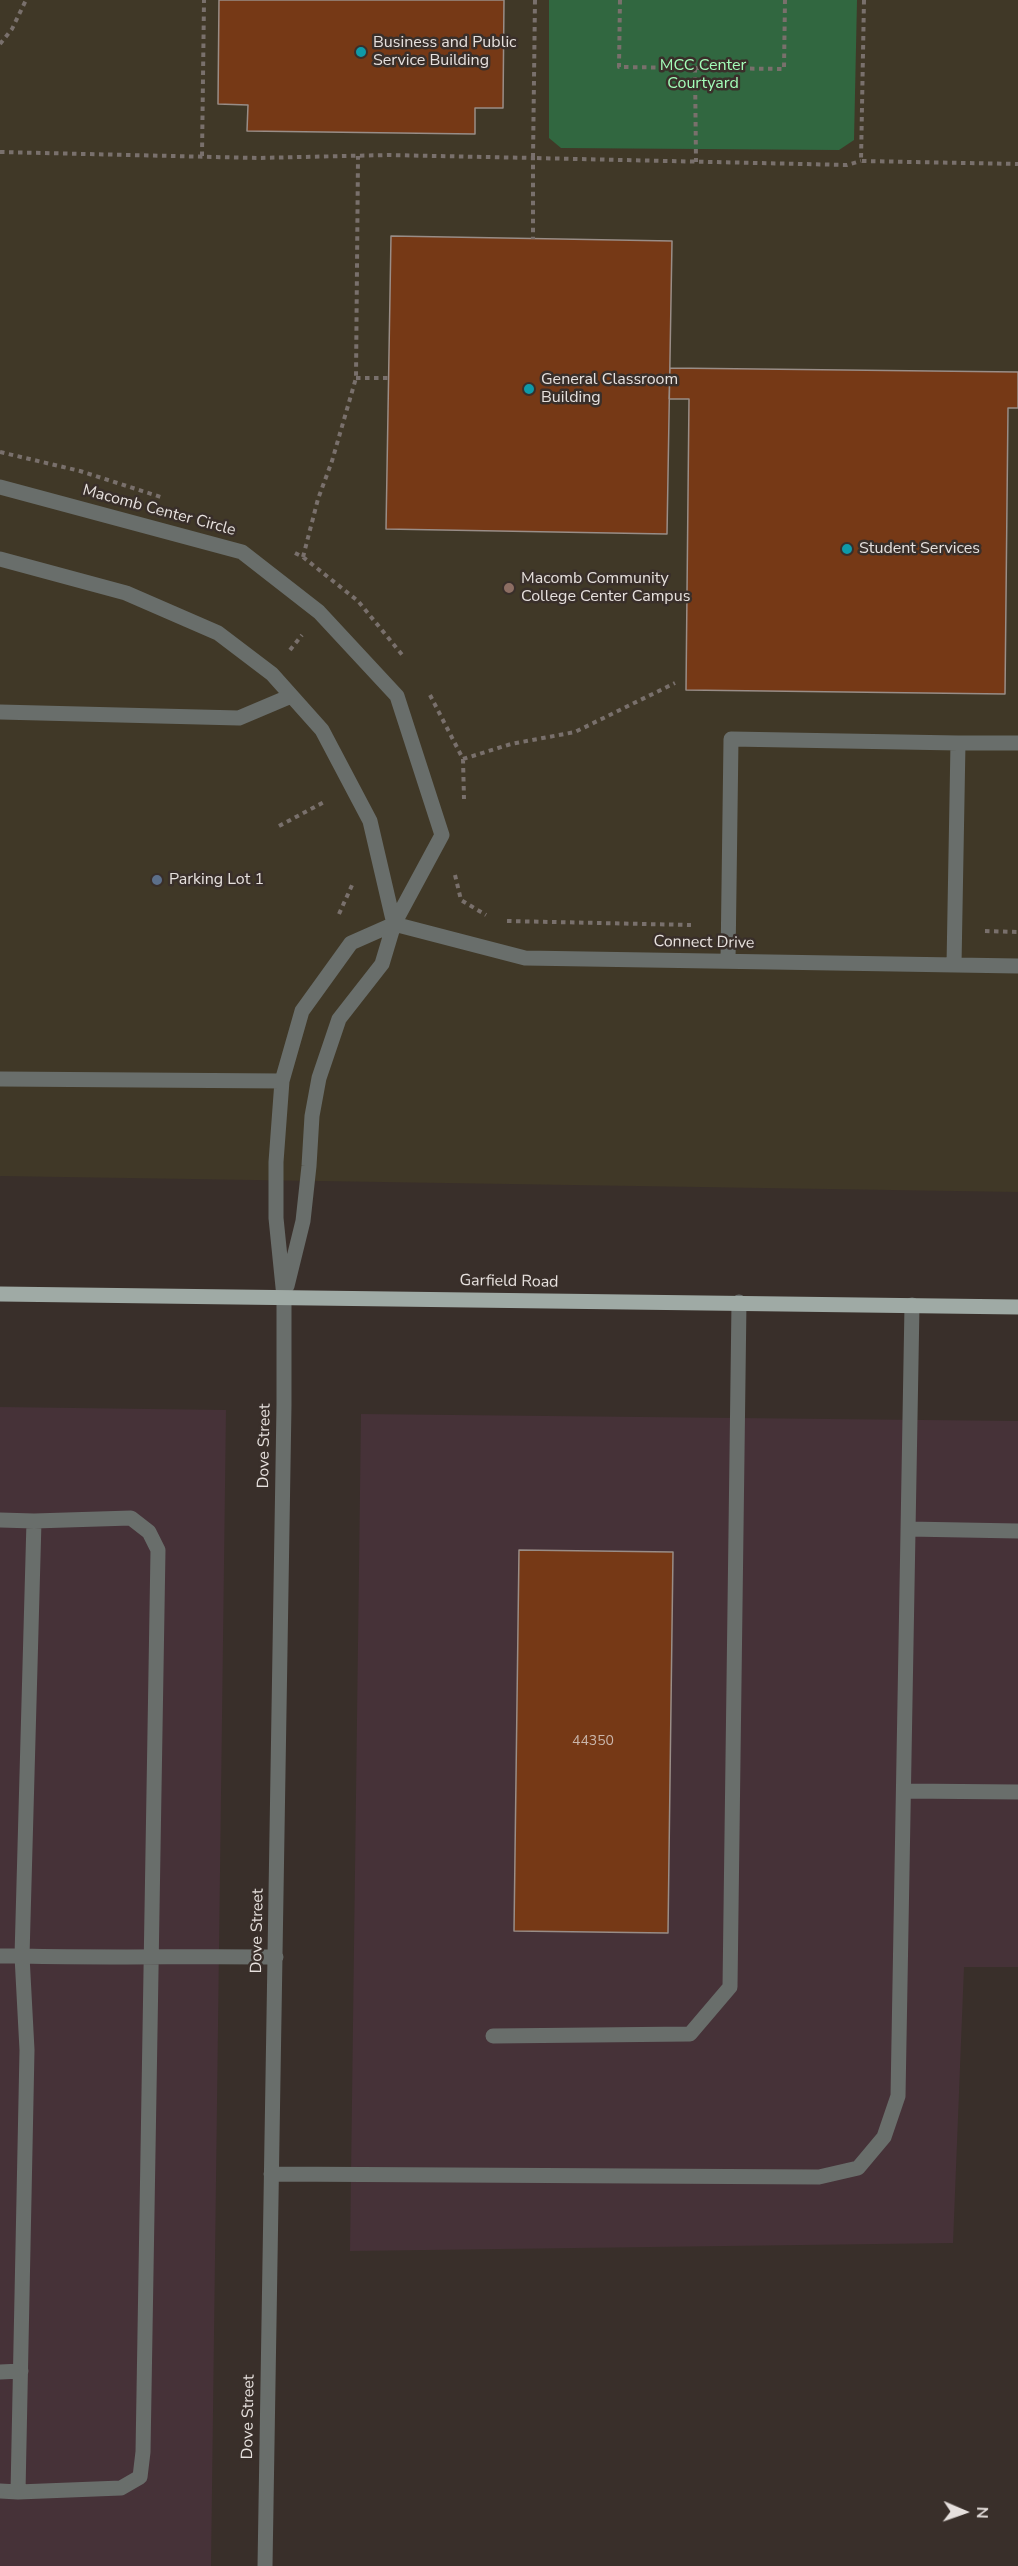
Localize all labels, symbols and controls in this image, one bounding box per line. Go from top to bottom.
place label: Business and Public Service Building [373,33,516,71]
marker: Business and Public Service Building [354,45,368,59]
park label: MCC Center Courtyard [660,56,746,94]
place label: General Classroom Building [541,370,678,408]
marker: General Classroom Building [522,382,536,396]
street label: Macomb Center Circle [80,481,238,541]
place label: Student Services [859,539,980,559]
marker: Student Services [840,542,854,556]
place label: Macomb Community College Center Campus [521,569,690,607]
marker: Macomb Community College Center Campus [502,581,516,595]
place label: Parking Lot 1 [169,870,264,890]
marker: Parking Lot 1 [150,873,164,887]
street label: Connect Drive [653,933,755,953]
street label: Garfield Road [459,1272,559,1292]
street label: Dove Street [255,1403,275,1489]
house number: 44350 [572,1734,614,1750]
street label: Dove Street [248,1888,268,1974]
street label: Dove Street [239,2374,259,2460]
north arrow [934,2482,994,2542]
text: N [971,2506,993,2519]

